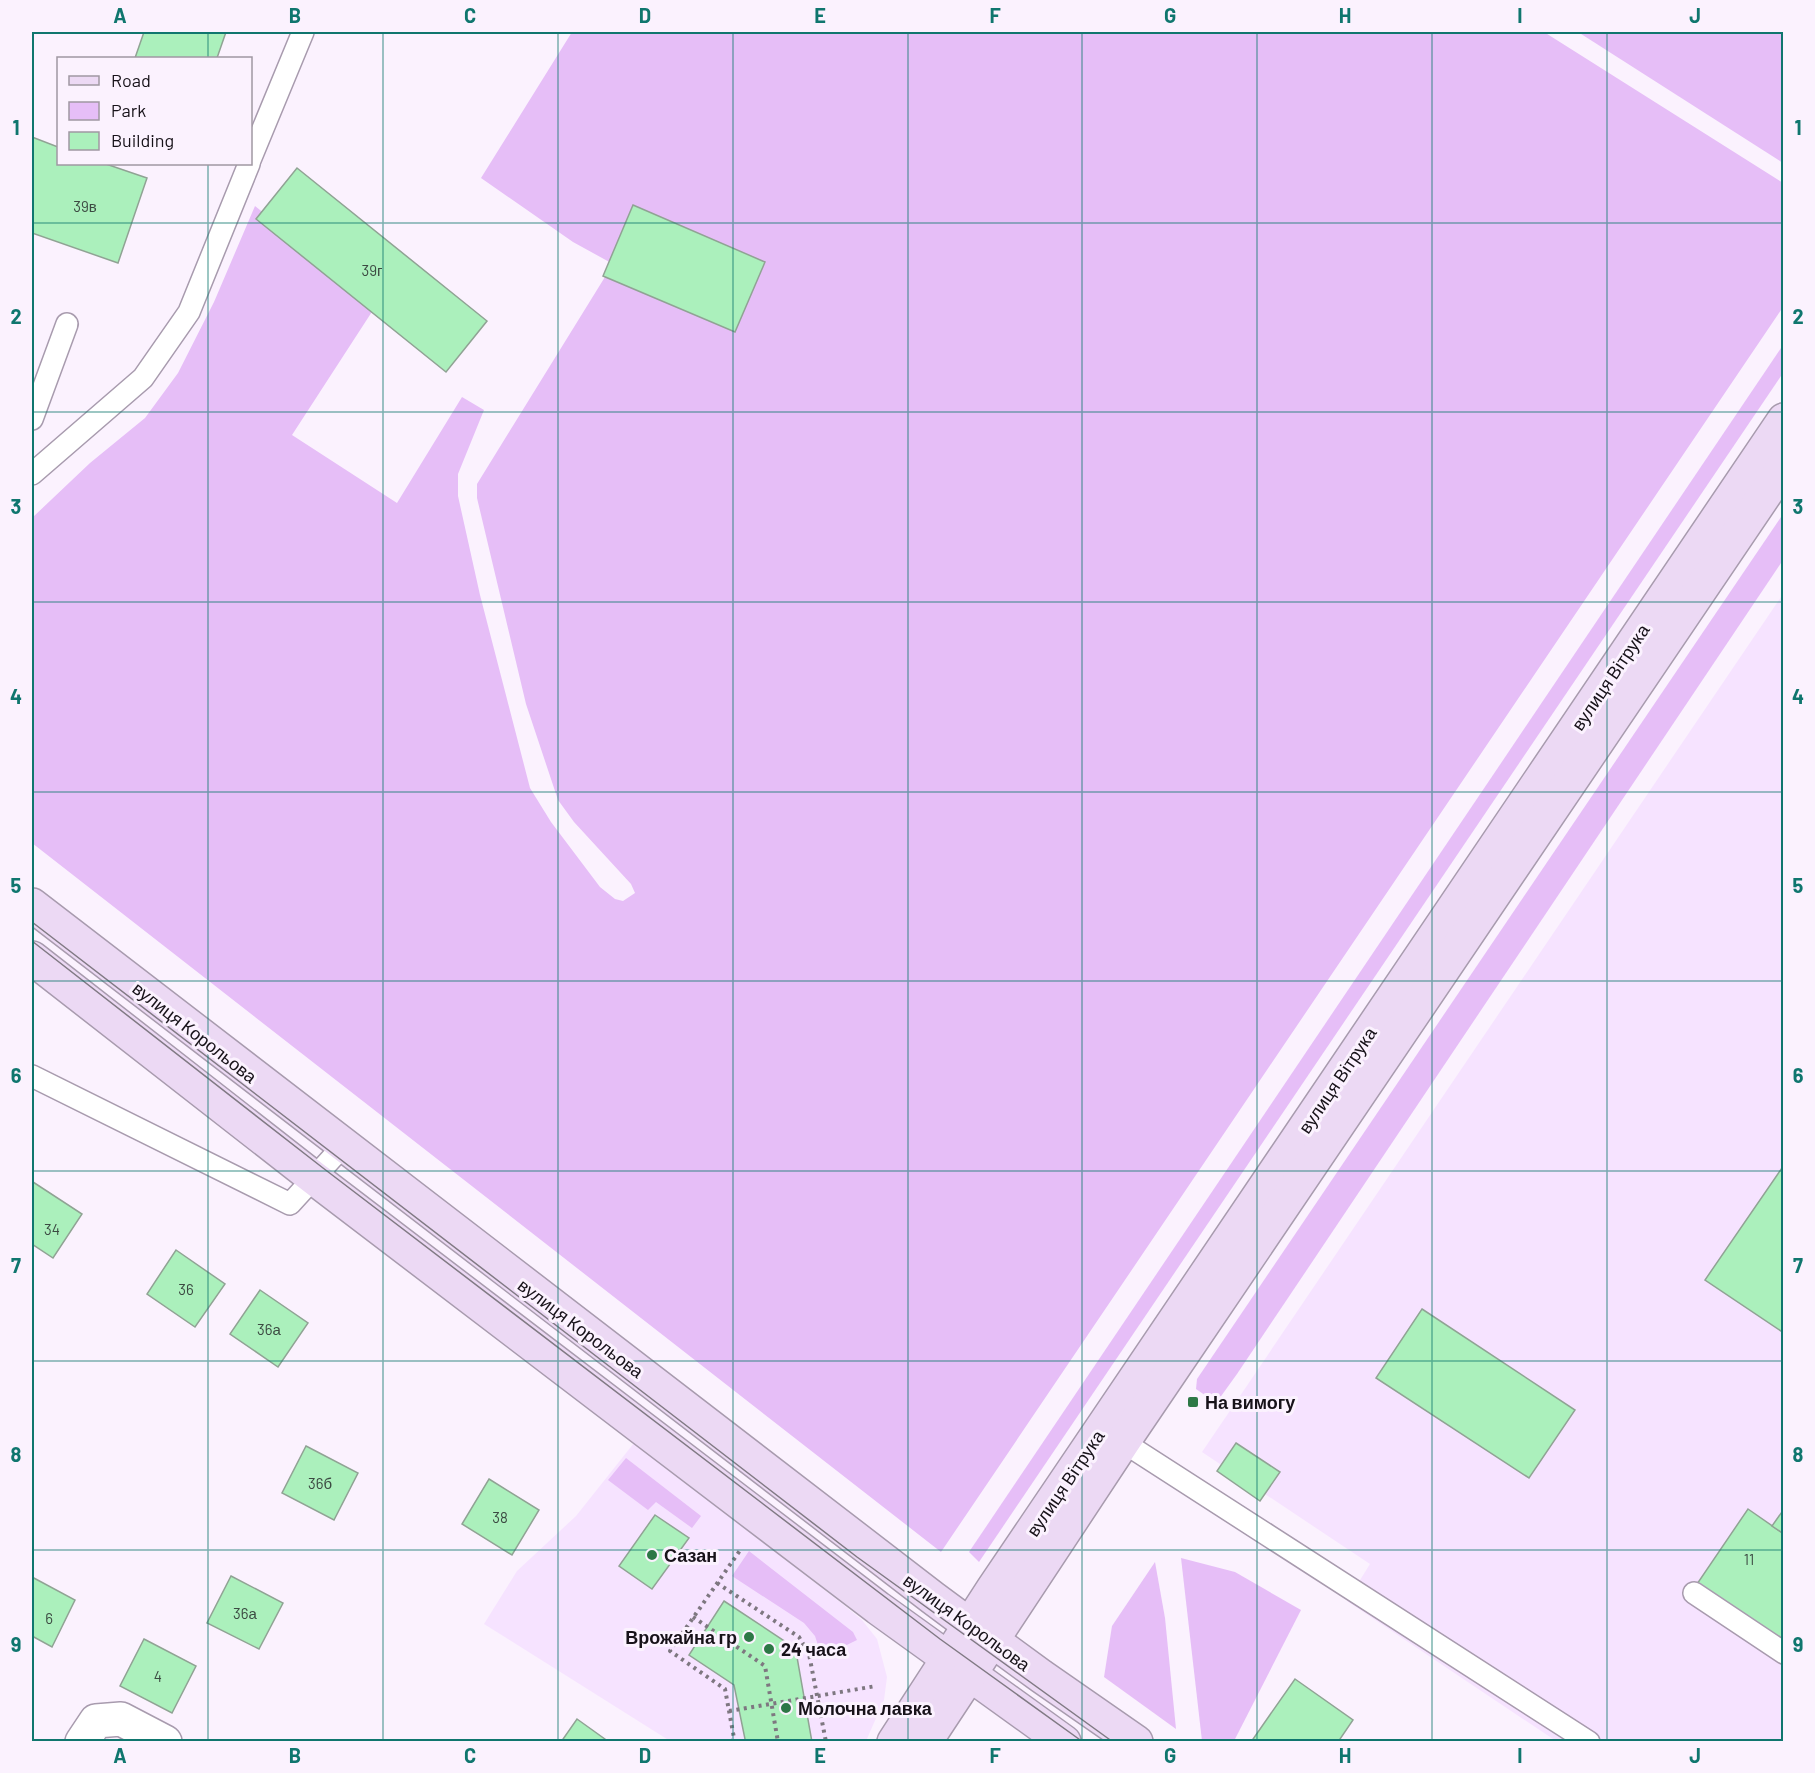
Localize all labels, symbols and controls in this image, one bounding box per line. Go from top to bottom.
text: A [113,3,127,27]
text: B [289,3,301,27]
text: C [464,3,476,27]
text: D [639,3,651,27]
text: E [814,3,826,27]
text: F [989,3,1001,27]
text: G [1164,3,1176,27]
text: H [1339,3,1351,27]
text: I [1517,3,1523,27]
text: J [1689,3,1701,27]
legend [57,57,252,165]
text: Road [111,69,151,91]
text: Park [111,99,146,121]
text: 1 [12,115,20,139]
text: 1 [1794,115,1802,139]
text: Building [111,129,174,151]
house number: 39в [73,197,97,215]
house number: 39г [361,261,383,279]
text: 2 [10,304,22,328]
text: 2 [1792,304,1804,328]
text: 3 [11,494,21,518]
text: 3 [1793,494,1803,518]
street label: вулиця Вітрука [1566,619,1654,734]
text: 4 [10,684,22,708]
text: 4 [1792,684,1804,708]
text: 5 [11,873,22,897]
text: 5 [1793,873,1804,897]
street label: вулиця Корольова [129,977,262,1088]
street label: вулиця Вітрука [1293,1022,1381,1137]
text: 6 [11,1063,22,1087]
text: 6 [1793,1063,1804,1087]
house number: 34 [44,1220,60,1238]
text: 7 [11,1253,21,1277]
text: 7 [1793,1253,1803,1277]
street label: вулиця Корольова [514,1274,649,1383]
house number: 36 [178,1280,194,1298]
house number: 36а [257,1320,282,1338]
place label: На вимогу [1205,1391,1295,1413]
marker: На вимогу [1186,1395,1200,1409]
street label: вулиця Вітрука [1021,1425,1109,1540]
text: 8 [11,1442,22,1466]
text: 8 [1793,1442,1804,1466]
house number: 36б [308,1474,332,1492]
house number: 38 [492,1508,508,1526]
place label: Сазан [664,1544,717,1566]
marker: Сазан [645,1548,659,1562]
house number: 11 [1744,1550,1754,1568]
street label: вулиця Корольова [899,1569,1035,1676]
house number: 36а [233,1604,258,1622]
house number: 6 [45,1609,53,1627]
place label: Врожайна гр [625,1626,737,1648]
marker: Врожайна гр [742,1630,756,1644]
text: 9 [11,1632,21,1656]
text: 9 [1793,1632,1803,1656]
place label: 24 часа [781,1638,847,1660]
marker: 24 часа [762,1642,776,1656]
house number: 4 [154,1667,162,1685]
place label: Молочна лавка [798,1697,933,1719]
marker: Молочна лавка [779,1701,793,1715]
text: A [113,1743,127,1767]
text: B [289,1743,301,1767]
text: C [464,1743,476,1767]
text: D [639,1743,651,1767]
text: E [814,1743,826,1767]
text: F [989,1743,1001,1767]
text: G [1164,1743,1176,1767]
text: H [1339,1743,1351,1767]
text: I [1517,1743,1523,1767]
text: J [1689,1743,1701,1767]

